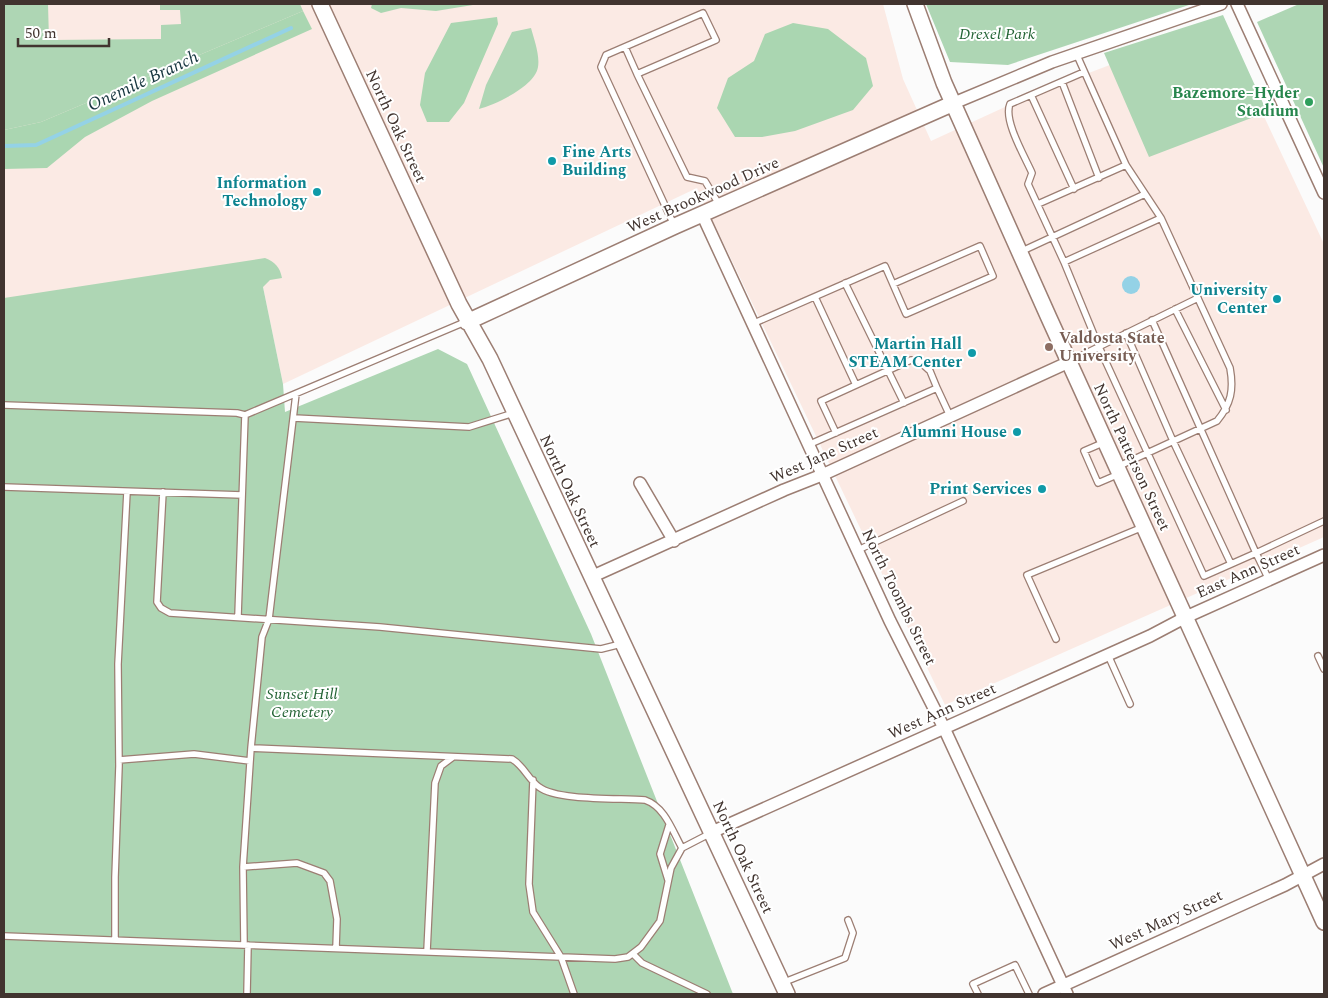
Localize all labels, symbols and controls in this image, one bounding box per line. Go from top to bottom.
scale bar [18,15,109,47]
text: 50 m [25,22,57,45]
park label: Drexel Park [959,22,1036,46]
water label: Onemile Branch [83,43,203,119]
street label: North Oak Street [359,65,433,187]
place label: Bazemore–Hyder Stadium [1172,81,1300,123]
marker: Bazemore–Hyder Stadium [1303,96,1315,108]
place label: Fine Arts Building [562,140,632,182]
street label: West Brookwood Drive [623,151,783,239]
marker: Fine Arts Building [546,155,558,167]
place label: Information Technology [216,171,308,213]
marker: Information Technology [311,186,323,198]
place label: University Center [1190,278,1268,320]
marker: University Center [1271,293,1283,305]
place label: Valdosta State University [1059,326,1165,368]
place label: Martin Hall STEAM Center [848,332,962,374]
marker: Valdosta State University [1043,341,1055,353]
marker: Martin Hall STEAM Center [966,347,978,359]
street label: North Patterson Street [1087,379,1177,535]
street label: West Jane Street [766,420,882,490]
place label: Alumni House [900,420,1007,444]
marker: Alumni House [1011,426,1023,438]
street label: North Oak Street [533,430,607,552]
place label: Print Services [929,477,1032,501]
marker: Print Services [1036,483,1048,495]
street label: North Toombs Street [855,525,943,670]
street label: East Ann Street [1192,537,1304,605]
street label: West Ann Street [884,676,1000,746]
park label: Sunset Hill Cemetery [266,682,338,724]
street label: North Oak Street [706,796,780,918]
street label: West Mary Street [1105,883,1227,957]

